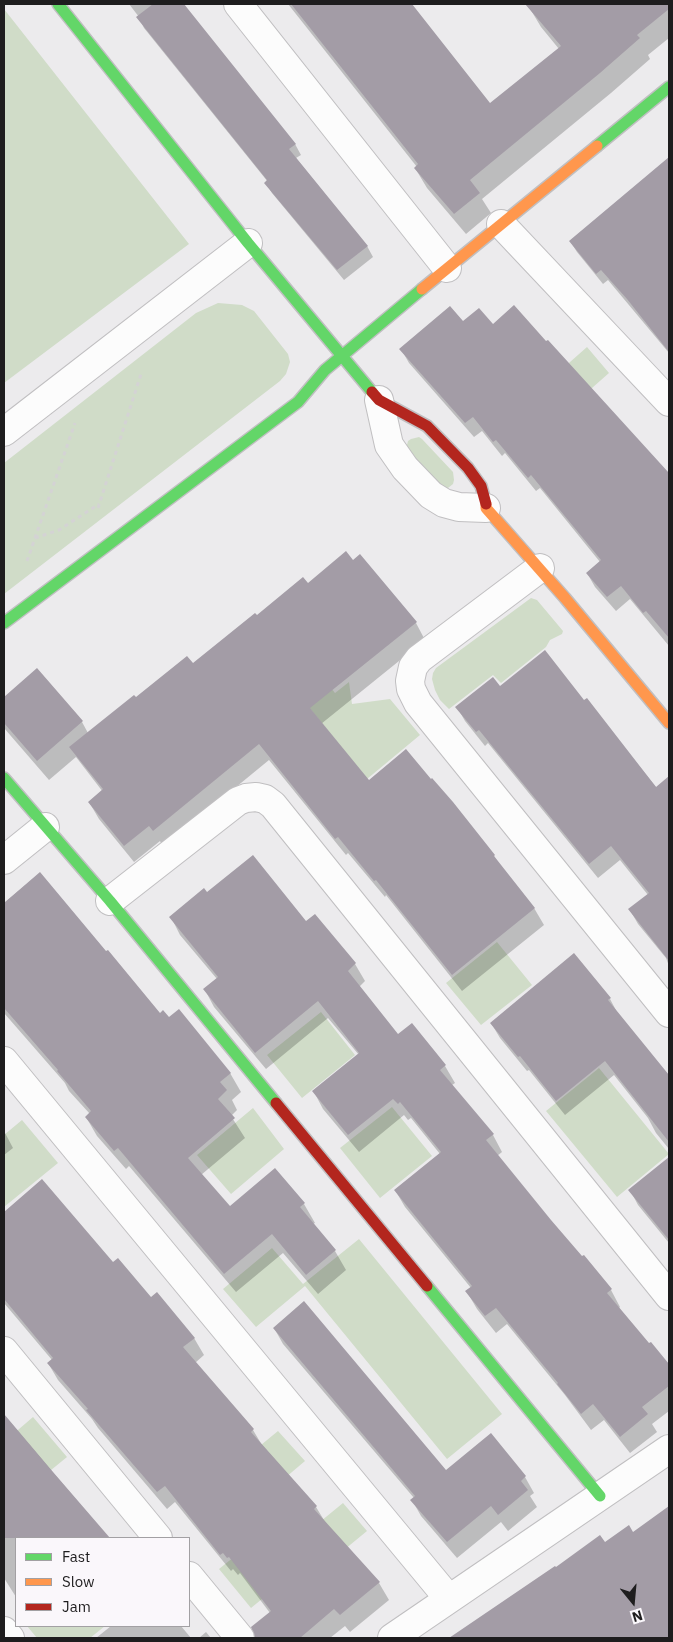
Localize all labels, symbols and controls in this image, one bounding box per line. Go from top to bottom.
legend [15,1537,190,1627]
text: Fast [62,1547,90,1566]
text: Slow [62,1572,95,1591]
north arrow [608,1577,658,1627]
text: Jam [62,1597,91,1616]
text: N [630,1606,645,1626]

